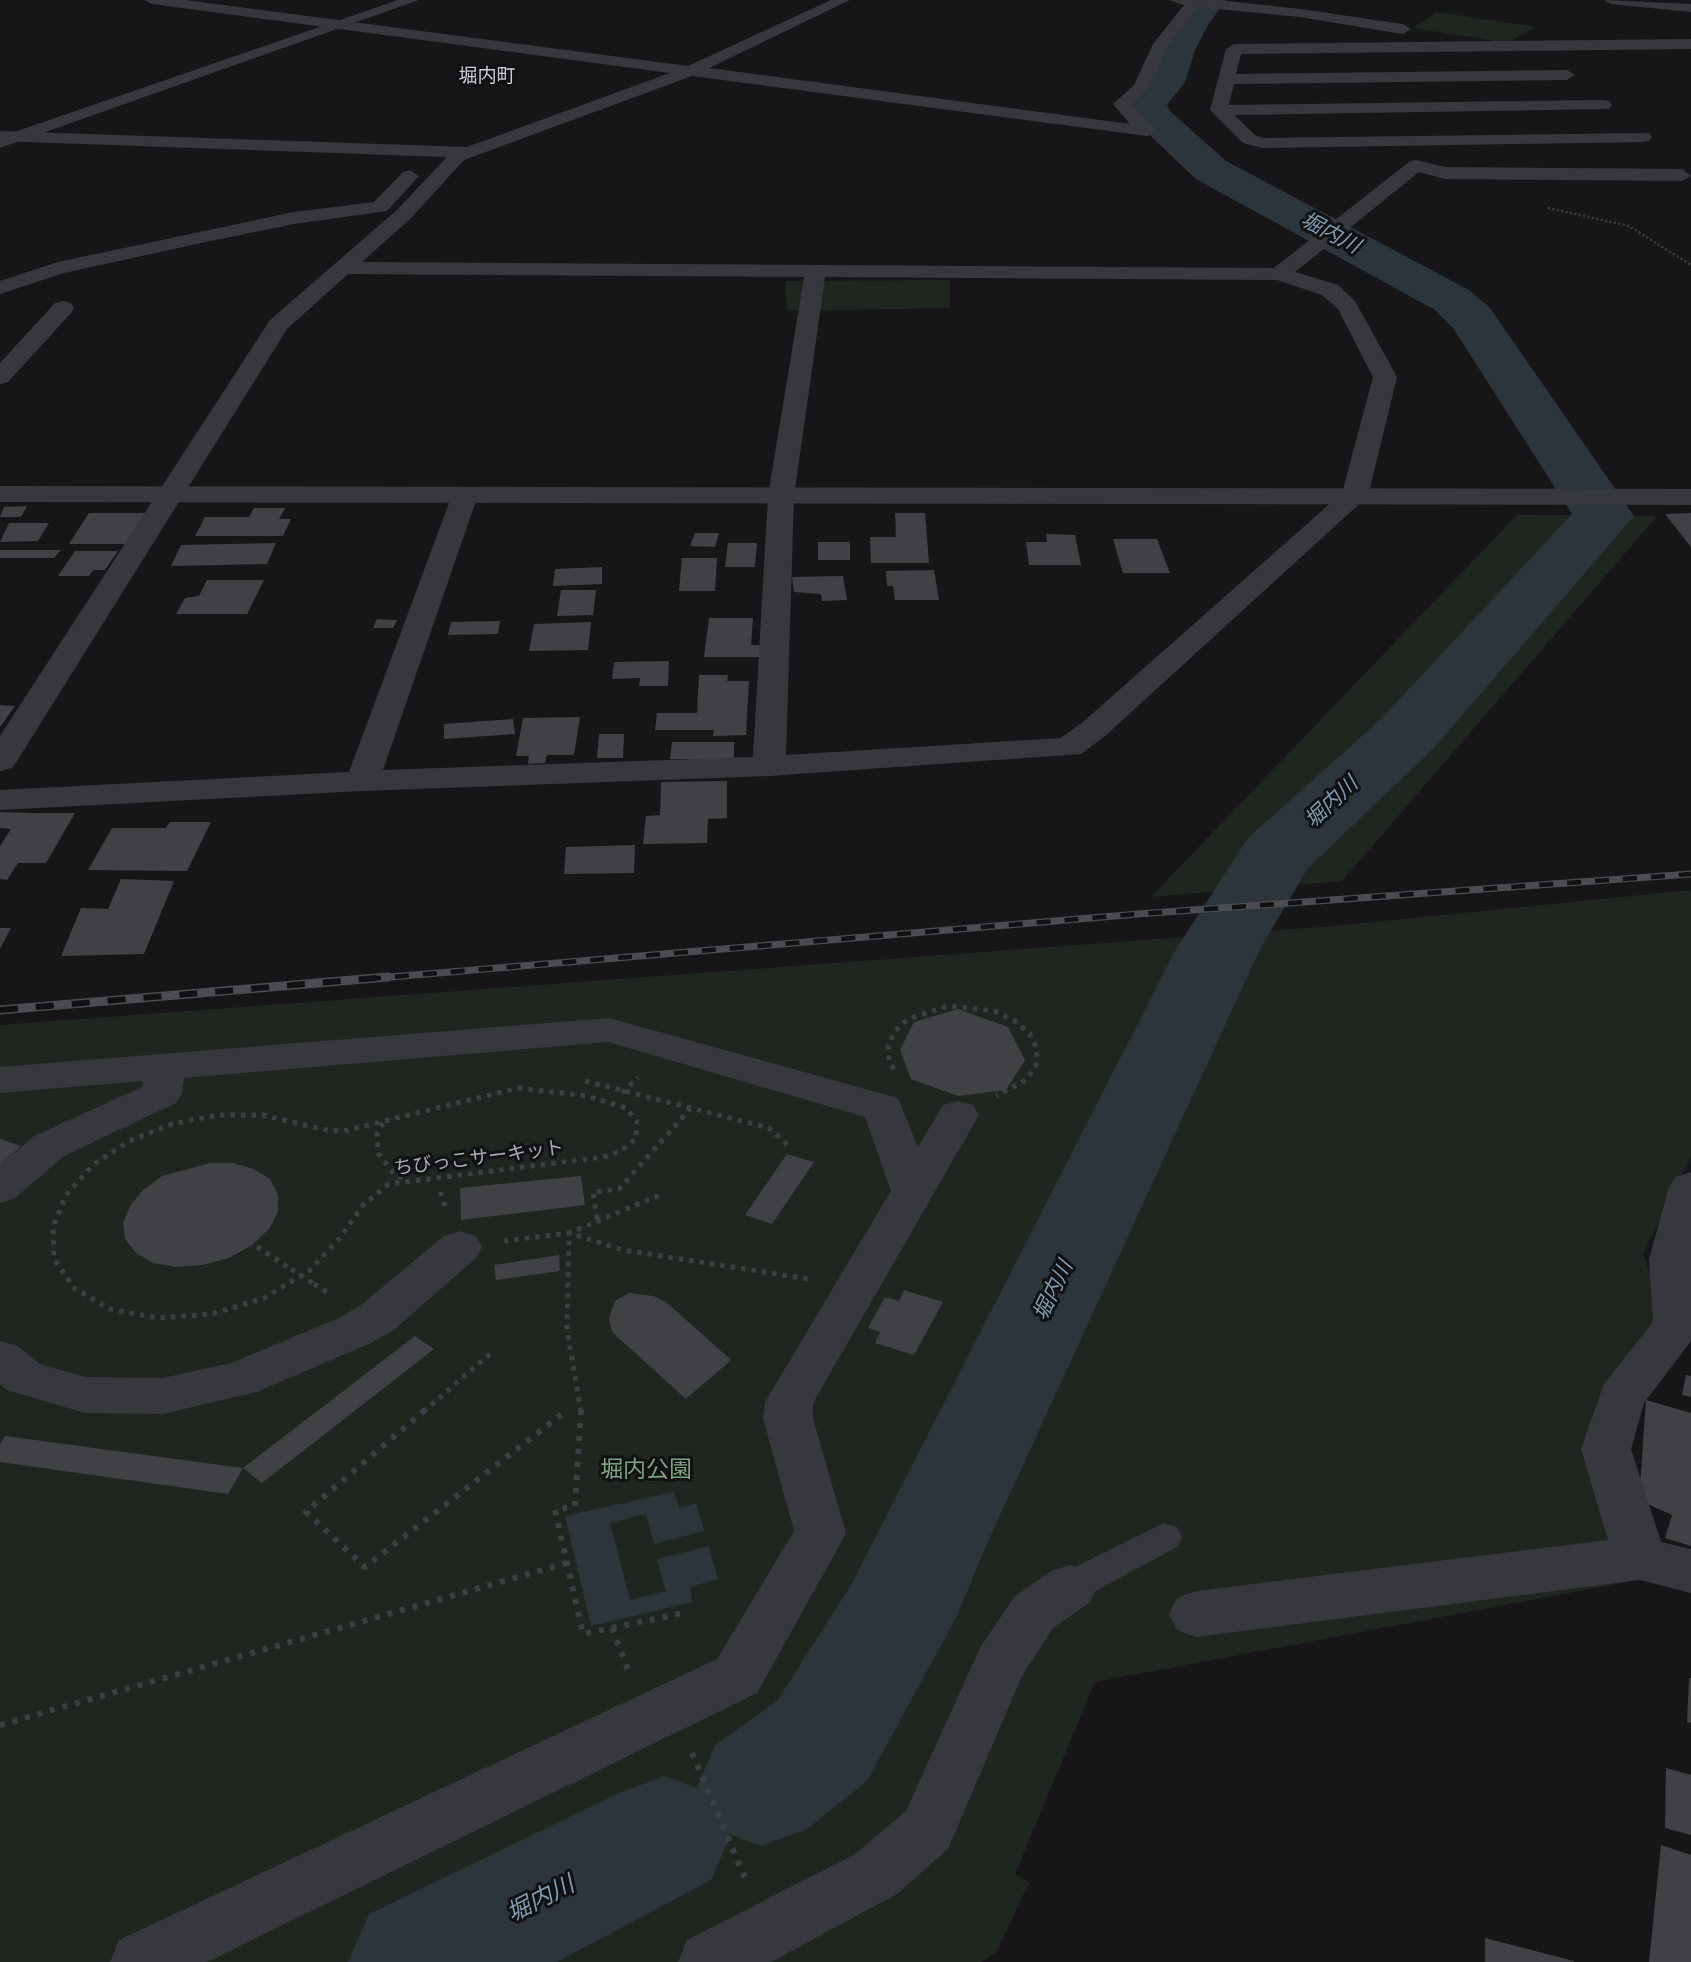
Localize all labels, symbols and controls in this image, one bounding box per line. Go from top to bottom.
district label: 堀内町 [459,66,515,88]
water label: 堀内川 [1296,208,1364,260]
water label: 堀内川 [1300,772,1364,834]
street label: ちびっこサーキット [393,1137,565,1181]
water label: 堀内川 [1029,1257,1079,1325]
park label: 堀内公園 [600,1457,692,1485]
water label: 堀内川 [502,1871,580,1929]

